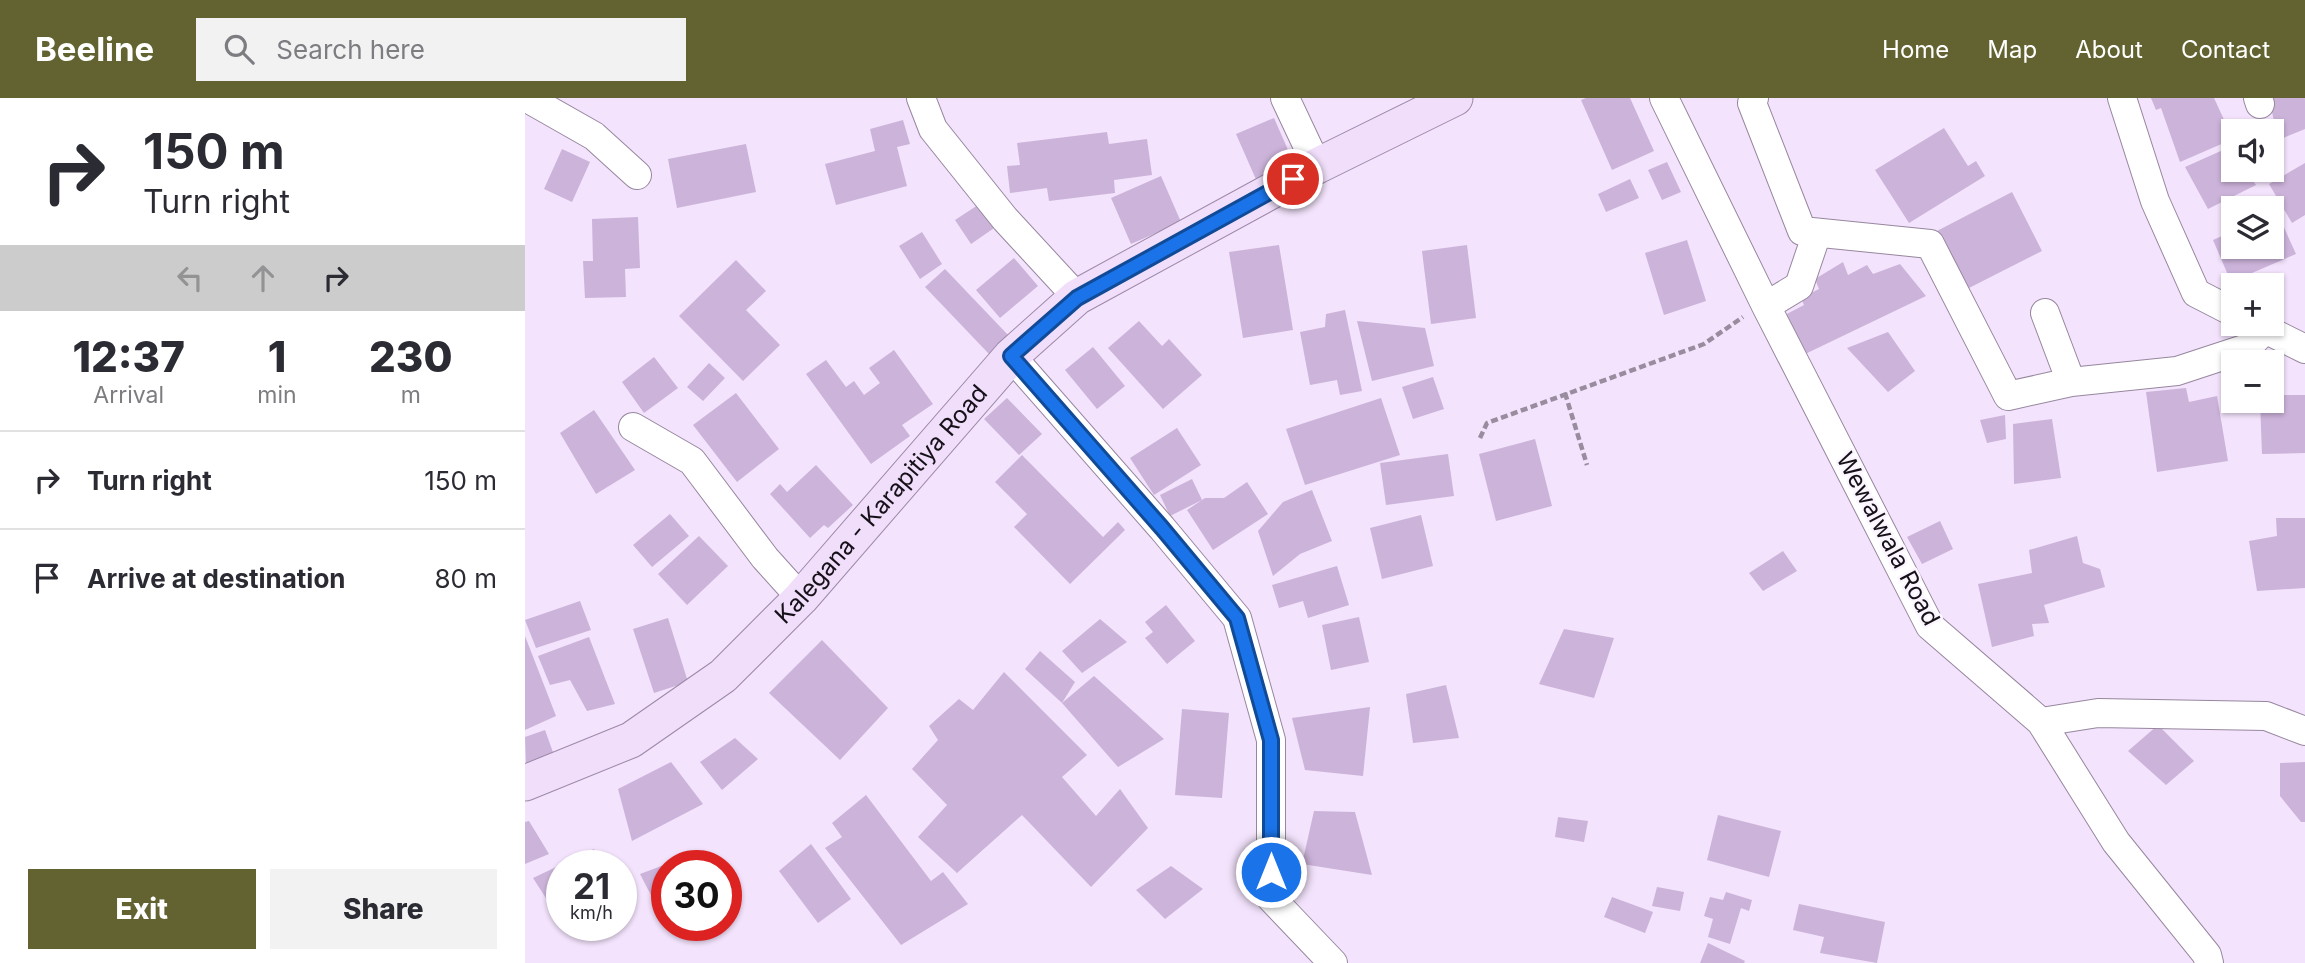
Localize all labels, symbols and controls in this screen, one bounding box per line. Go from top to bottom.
search box [196,18,686,81]
text: Beeline [35,29,154,69]
icon: search [220,30,258,68]
text: Search here [276,34,425,65]
text: Home [1882,35,1949,64]
text: Map [1987,35,2037,64]
text: About [2075,35,2143,64]
text: Contact [2181,35,2270,64]
map controls [2221,119,2284,413]
button: sound [2221,119,2284,182]
text: 150 m [143,122,285,181]
icon: right [28,126,119,217]
pin [1263,149,1323,209]
icon: arrive [1274,160,1312,198]
text: Turn right [143,182,290,221]
button: layers [2221,196,2284,259]
icon: left [171,259,209,297]
icon: ahead [244,259,282,297]
icon: right [317,259,355,297]
button: + [2221,273,2284,336]
text: 12:37 [72,331,185,382]
text: 1 [268,331,286,382]
text: 230 [369,331,453,382]
button: − [2221,350,2284,413]
street label: Kalegana - Karapitiya Road [769,379,993,630]
text: Arrival [93,381,164,409]
text: min [257,381,297,409]
text: m [401,381,421,409]
street label: Wewalwala Road [1831,447,1946,630]
icon: right [28,461,66,499]
text: Turn right [87,465,212,496]
text: 150 m [424,465,497,496]
icon: arrive [28,559,66,597]
text: Arrive at destination [87,563,346,594]
text: 80 m [434,563,497,594]
position arrow [1234,835,1308,909]
speed limit sign: 30 [651,850,742,941]
text: 21 [573,865,610,907]
button: Exit [28,869,256,949]
button: Share [270,869,497,949]
text: km/h [570,902,613,923]

